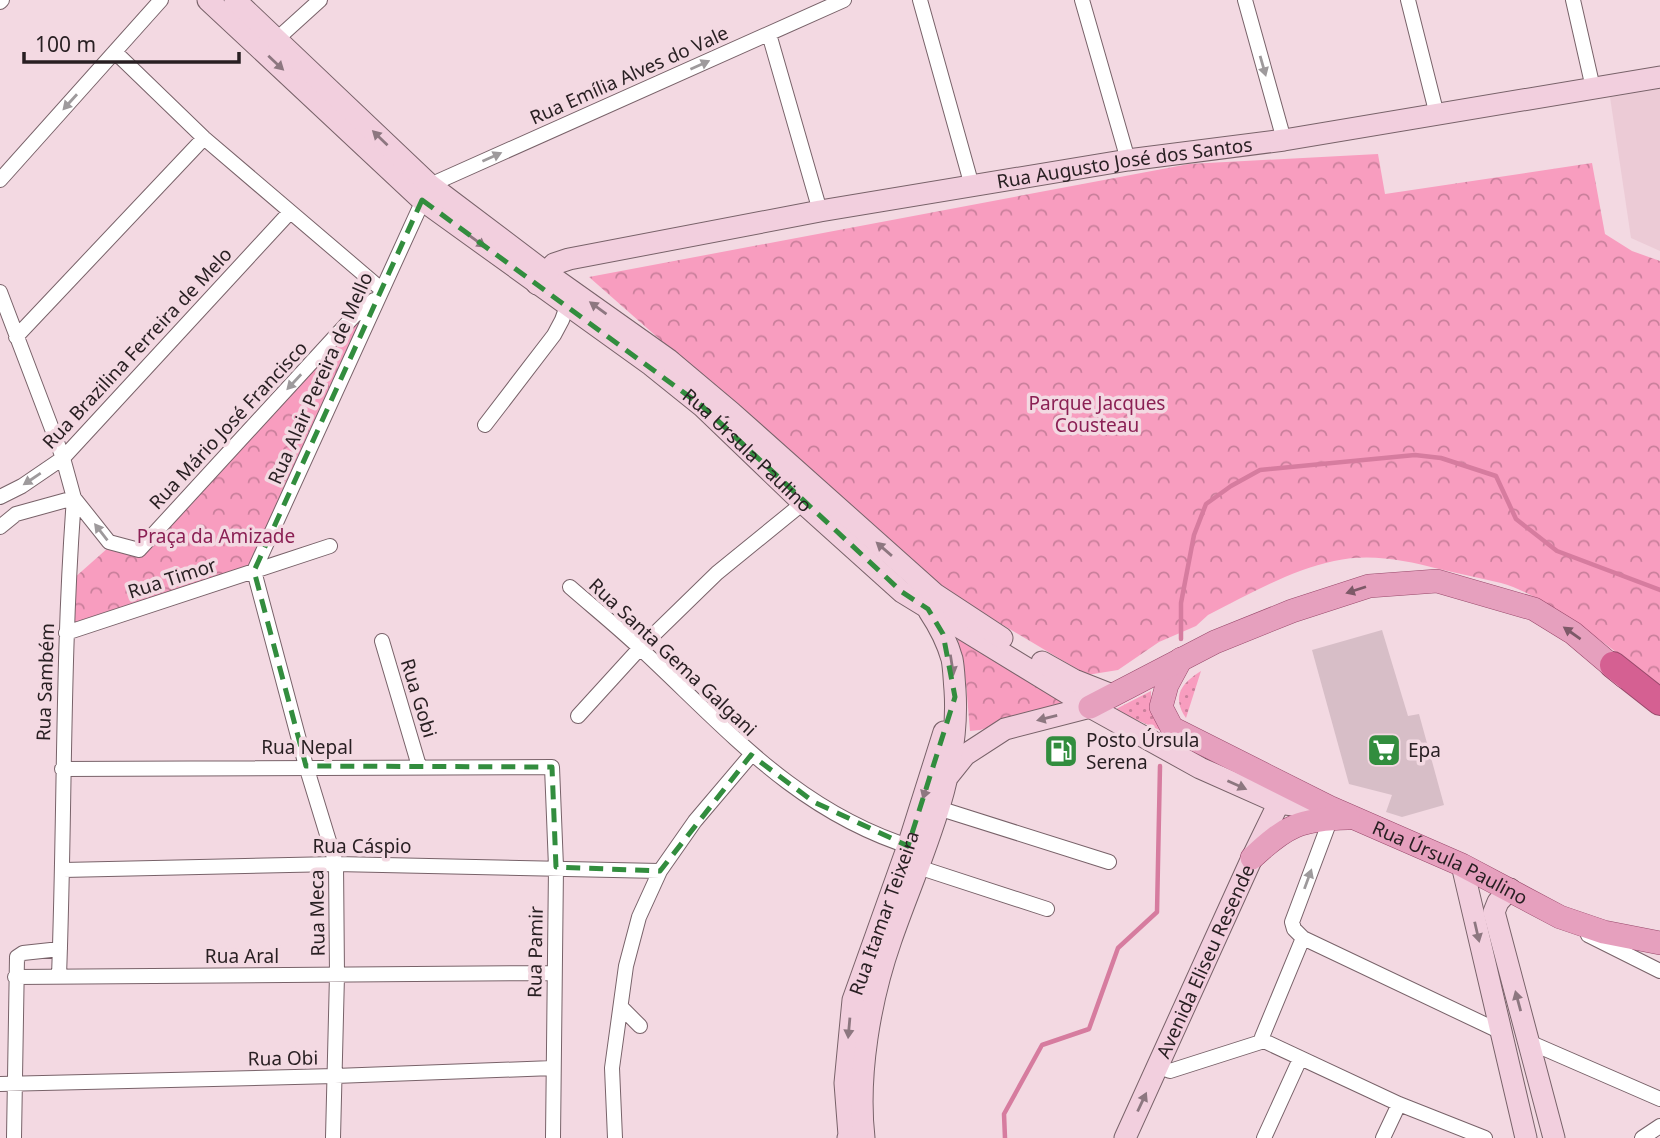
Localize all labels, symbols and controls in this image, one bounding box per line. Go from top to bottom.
street label: Rua Emília Alves do Vale [526,19,732,131]
scale bar [24,21,240,65]
text: 100 m [35,30,96,58]
one-way arrow [267,55,284,71]
one-way arrow [1258,55,1269,77]
one-way arrow [690,59,710,71]
one-way arrow [62,93,78,111]
one-way arrow [372,130,389,146]
street label: Rua Augusto José dos Santos [995,131,1254,195]
one-way arrow [482,151,502,163]
one-way arrow [468,233,486,247]
street label: Rua Brazilina Ferreira de Melo [36,242,238,454]
street label: Rua Alair Pereira de Mello [261,268,379,488]
one-way arrow [589,300,607,315]
street label: Rua Mário José Francisco [143,335,313,515]
one-way arrow [286,373,302,390]
street label: Rua Úrsula Paulino [677,383,818,518]
park label: Parque Jacques Cousteau [1029,390,1165,438]
one-way arrow [23,472,42,485]
one-way arrow [95,523,109,541]
park label: Praça da Amizade [137,523,295,549]
one-way arrow [875,542,892,557]
street label: Rua Timor [124,551,220,605]
street label: Rua Santa Gema Galgani [583,572,763,742]
one-way arrow [1346,585,1367,596]
street label: Rua Sambém [30,622,60,742]
one-way arrow [1563,626,1581,640]
one-way arrow [947,654,958,676]
street label: Rua Gobi [395,655,443,741]
one-way arrow [1036,713,1058,724]
place label: Posto Úrsula Serena [1086,727,1200,775]
supermarket icon: Epa [1365,731,1403,769]
fuel station icon: Posto Úrsula Serena [1042,732,1080,770]
street label: Rua Nepal [261,734,353,760]
place label: Epa [1408,737,1441,763]
one-way arrow [921,779,931,800]
one-way arrow [1227,779,1247,791]
street label: Rua Úrsula Paulino [1368,814,1532,911]
street label: Rua Itamar Teixeira [843,828,925,999]
street label: Rua Cáspio [312,833,412,859]
street label: Avenida Eliseu Resende [1150,860,1260,1062]
street label: Rua Meca [303,869,331,957]
one-way arrow [1303,869,1314,890]
street label: Rua Pamir [521,906,549,998]
one-way arrow [1472,921,1483,943]
street label: Rua Aral [205,943,279,969]
one-way arrow [1512,990,1523,1012]
one-way arrow [843,1017,854,1039]
street label: Rua Obi [247,1044,319,1072]
one-way arrow [1137,1092,1148,1112]

